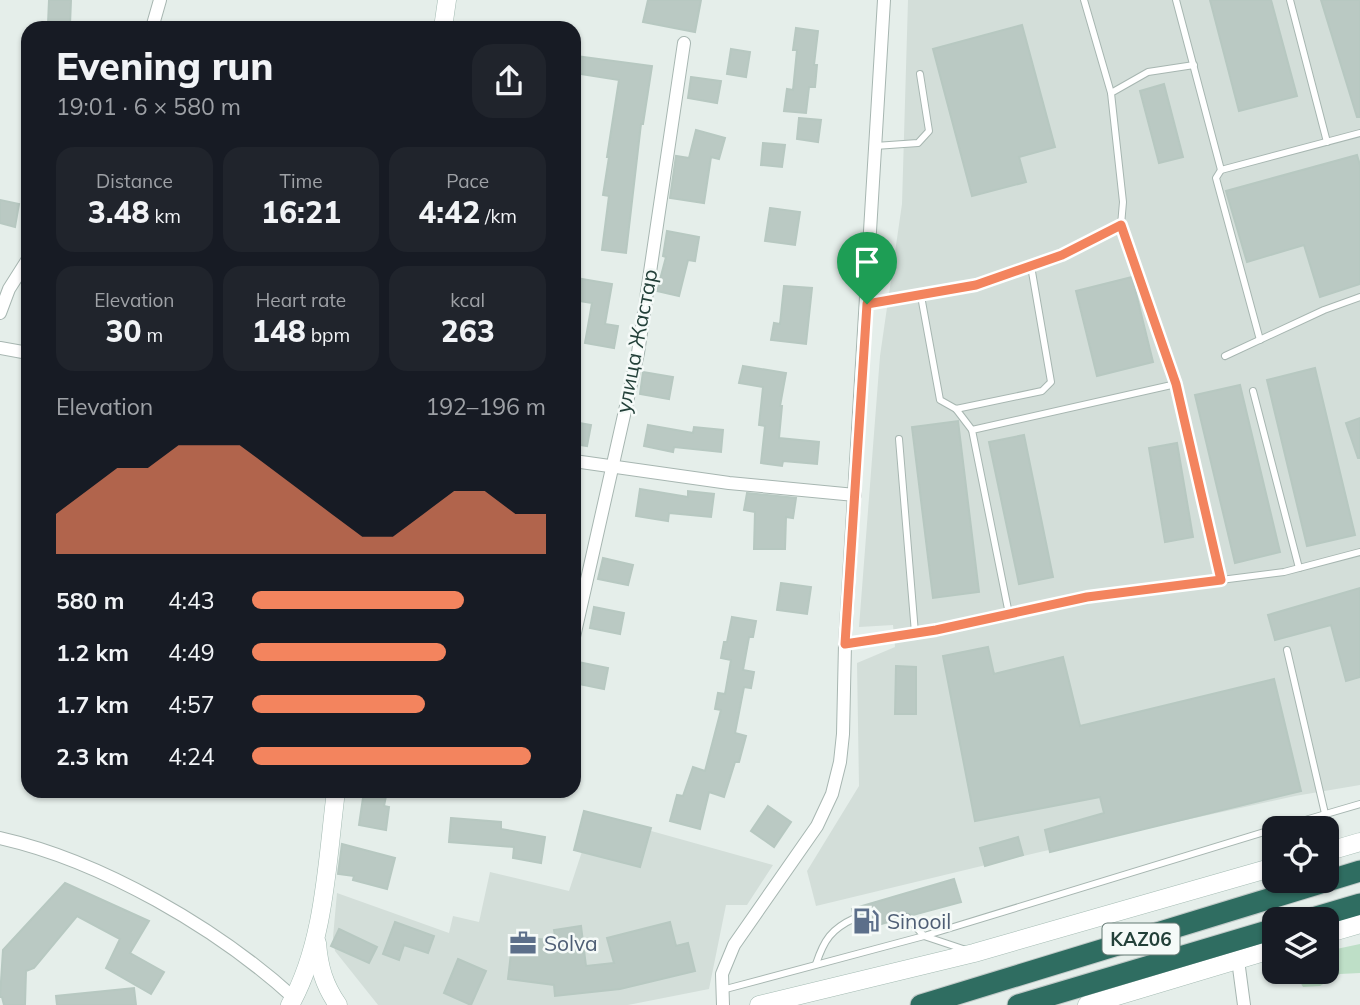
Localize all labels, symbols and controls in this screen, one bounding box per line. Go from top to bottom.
text: Evening run [56,42,274,90]
button: share [472,44,546,118]
text: 19:01 · 6 × 580 m [56,92,241,121]
text: Distance [96,169,173,193]
text: Time [279,169,323,193]
text: Pace [446,169,489,193]
text: 3.48 [88,193,150,231]
text: 16:21 [261,193,341,231]
text: 4:42 [418,193,480,231]
text: km [150,204,181,228]
text: /km [480,204,517,228]
pin [837,232,897,304]
icon: arrive [848,243,886,281]
street label: улица Жастар [609,267,663,415]
text: Elevation [94,288,175,312]
text: Heart rate [256,288,346,312]
text: kcal [450,288,485,312]
text: 30 [106,312,142,350]
text: 148 [252,312,306,350]
text: 263 [441,312,495,350]
text: m [142,323,163,347]
text: bpm [306,323,350,347]
text: Elevation [56,392,153,421]
text: 192–196 m [425,392,546,421]
text: 580 m [56,586,124,615]
text: 4:43 [168,586,215,615]
text: 1.2 km [56,638,129,667]
text: 4:49 [168,638,215,667]
text: 1.7 km [56,690,129,719]
text: 4:57 [168,690,215,719]
text: 2.3 km [56,742,129,771]
text: 4:24 [168,742,215,771]
map controls [1262,816,1339,984]
button: locate [1262,816,1339,893]
fuel station icon: Sinooil [851,906,881,936]
button: layers [1262,907,1339,984]
place label: Sinooil [887,908,951,934]
road number: KАZ06 [1102,923,1180,954]
office icon: Solva [508,928,538,958]
place label: Solva [544,930,598,956]

